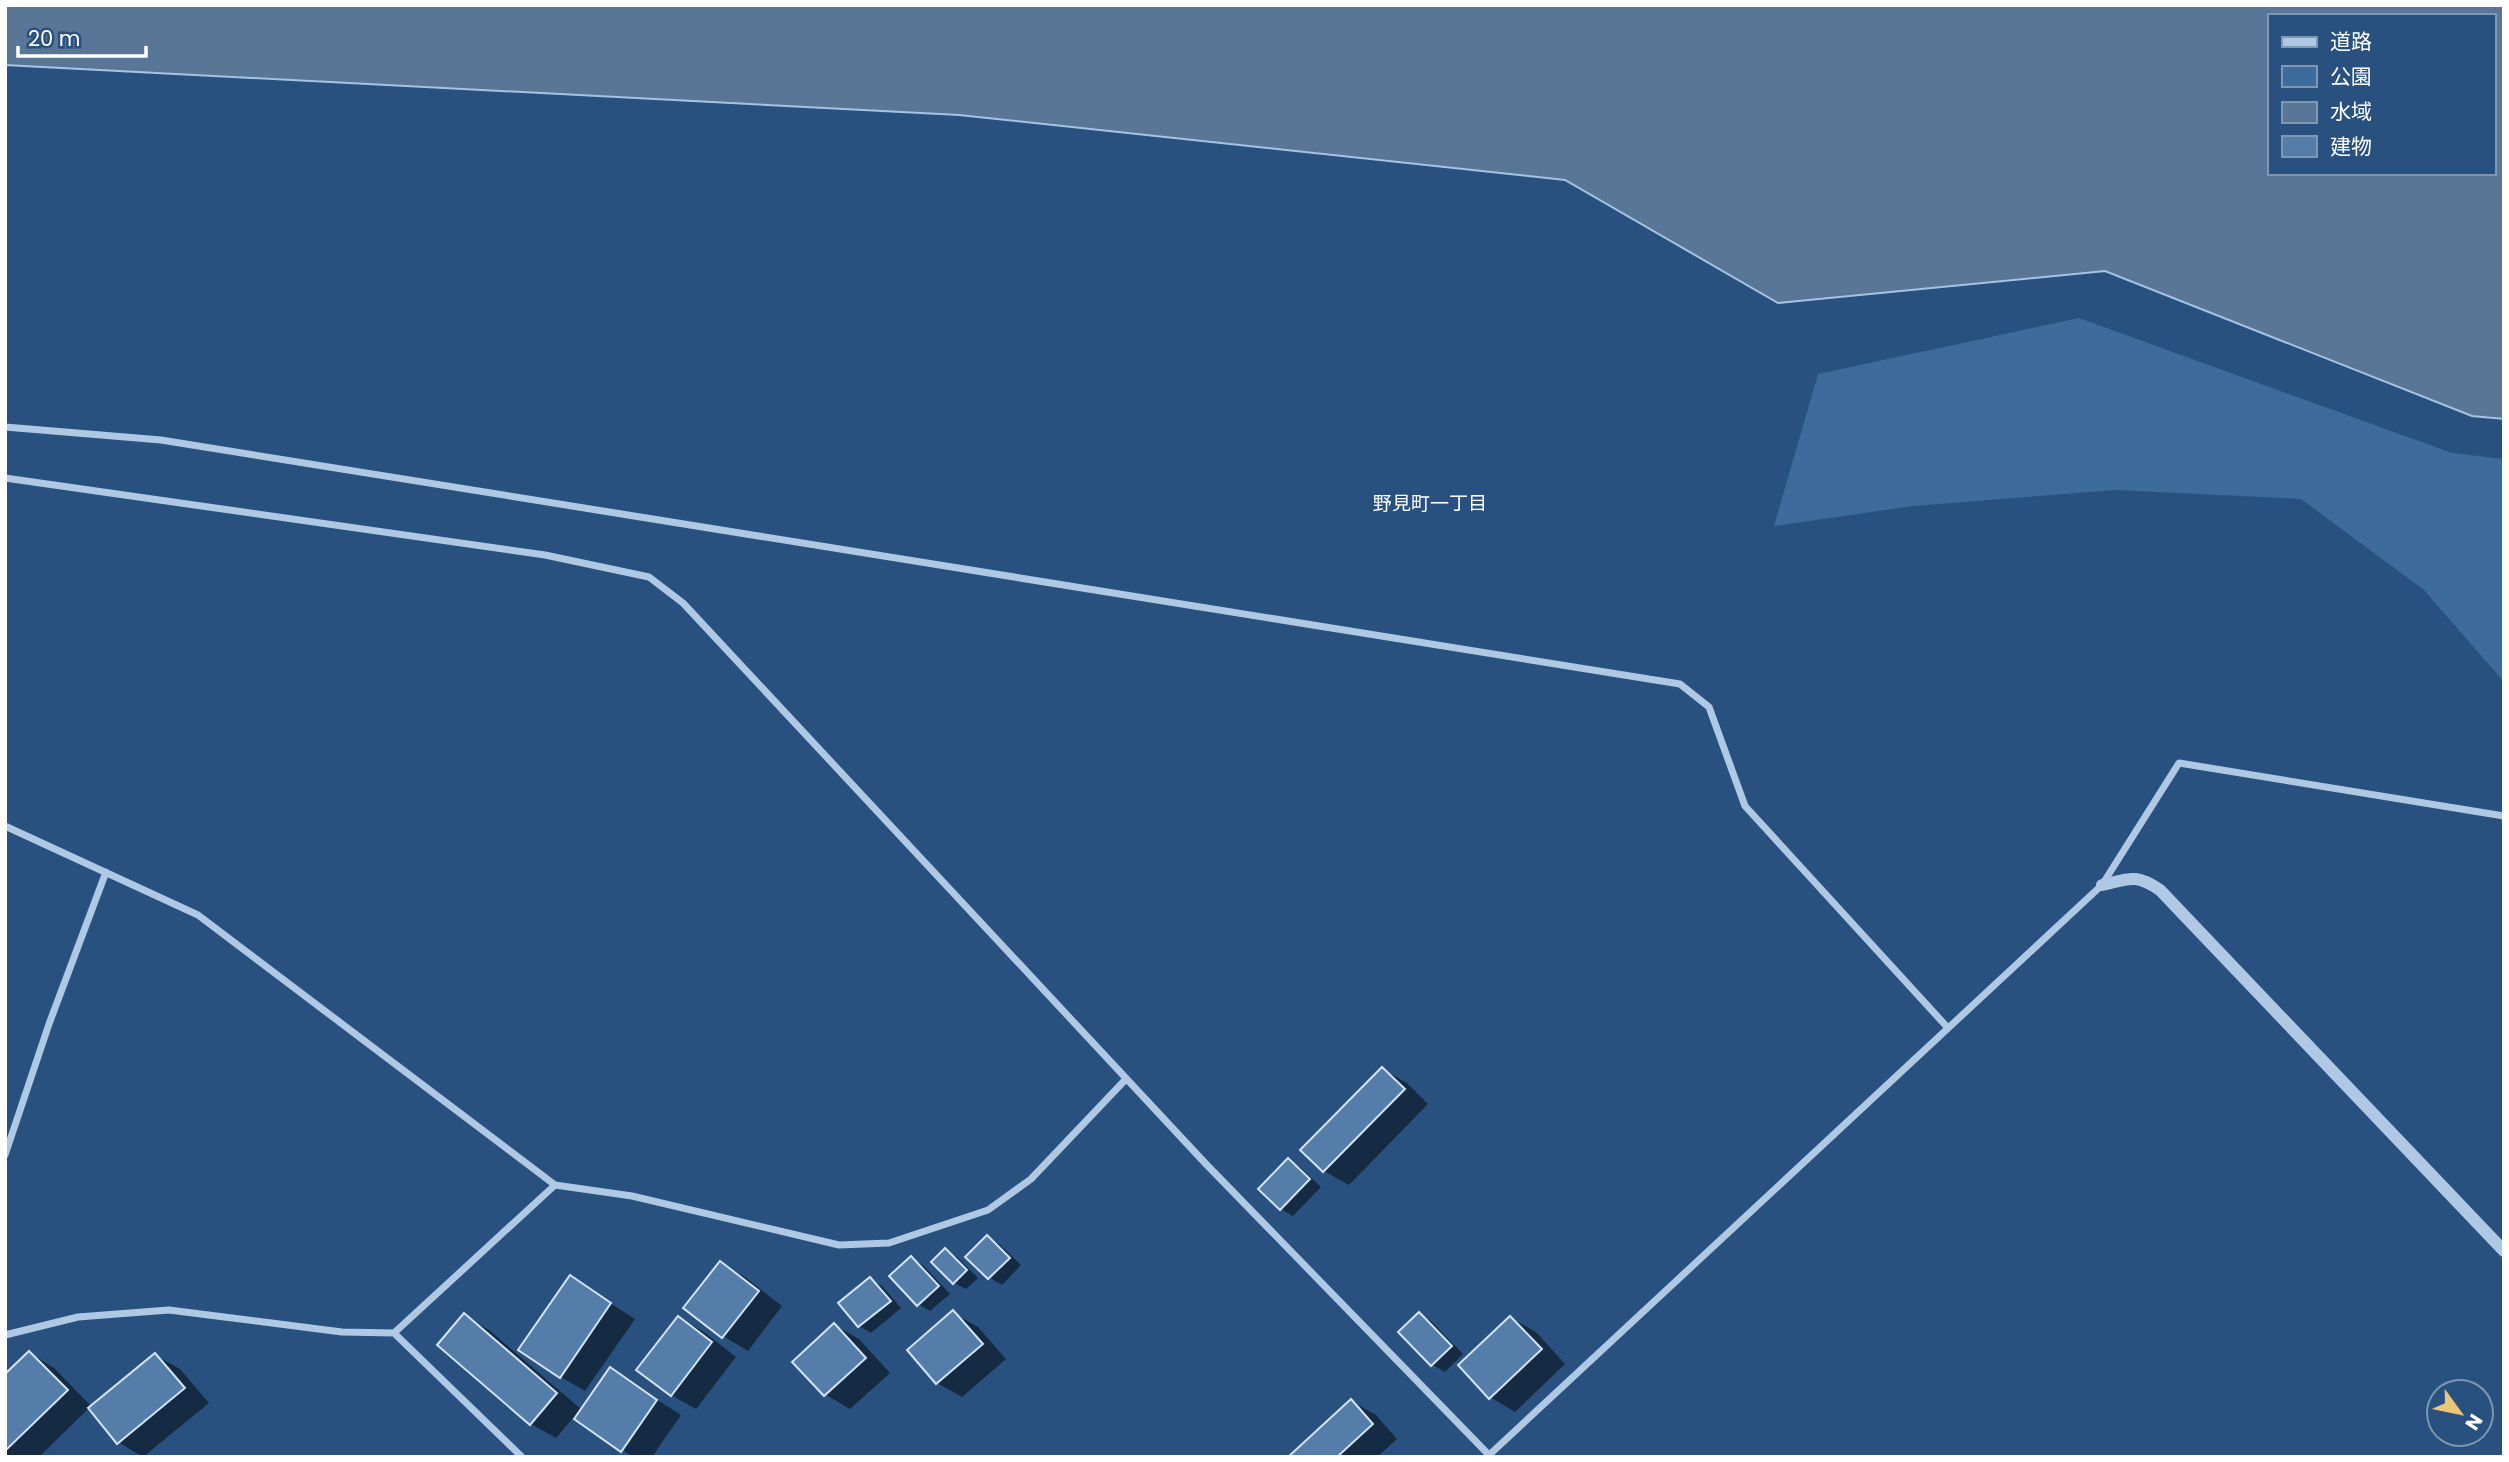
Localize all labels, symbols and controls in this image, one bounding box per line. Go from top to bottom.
scale bar [18,14,145,58]
legend [2268,14,2495,175]
text: 20 m [28,24,81,53]
text: 道路 [2330,27,2372,56]
text: 公園 [2330,62,2372,91]
text: 水域 [2330,97,2372,126]
text: 建物 [2330,132,2372,161]
district label: 野見町一丁目 [1373,490,1487,517]
north arrow [2425,1378,2495,1448]
text: N [2459,1409,2489,1435]

